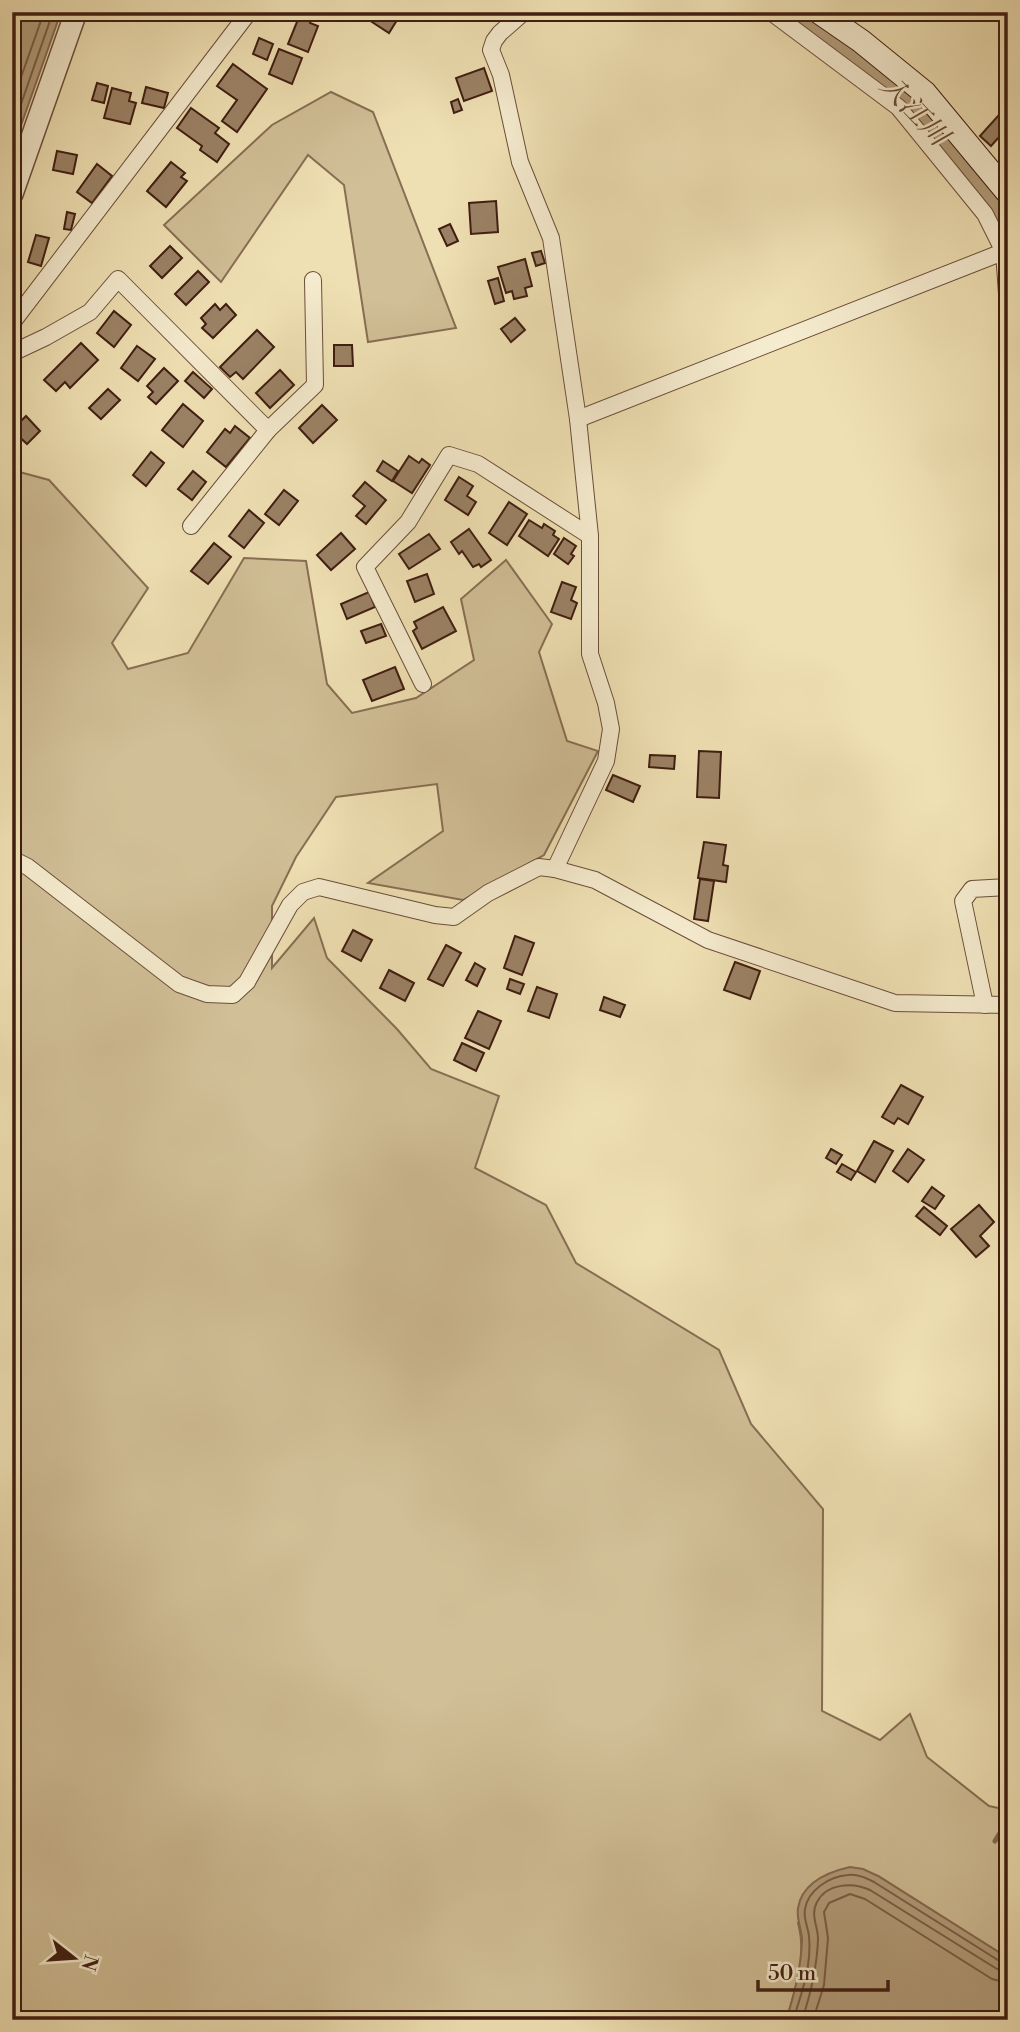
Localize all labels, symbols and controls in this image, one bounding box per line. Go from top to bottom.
water label: 入江川 [872,69,958,156]
north arrow [38,1924,108,1994]
scale bar [758,1948,887,1992]
text: N [76,1952,103,1973]
text: 50 m [768,1961,816,1987]

